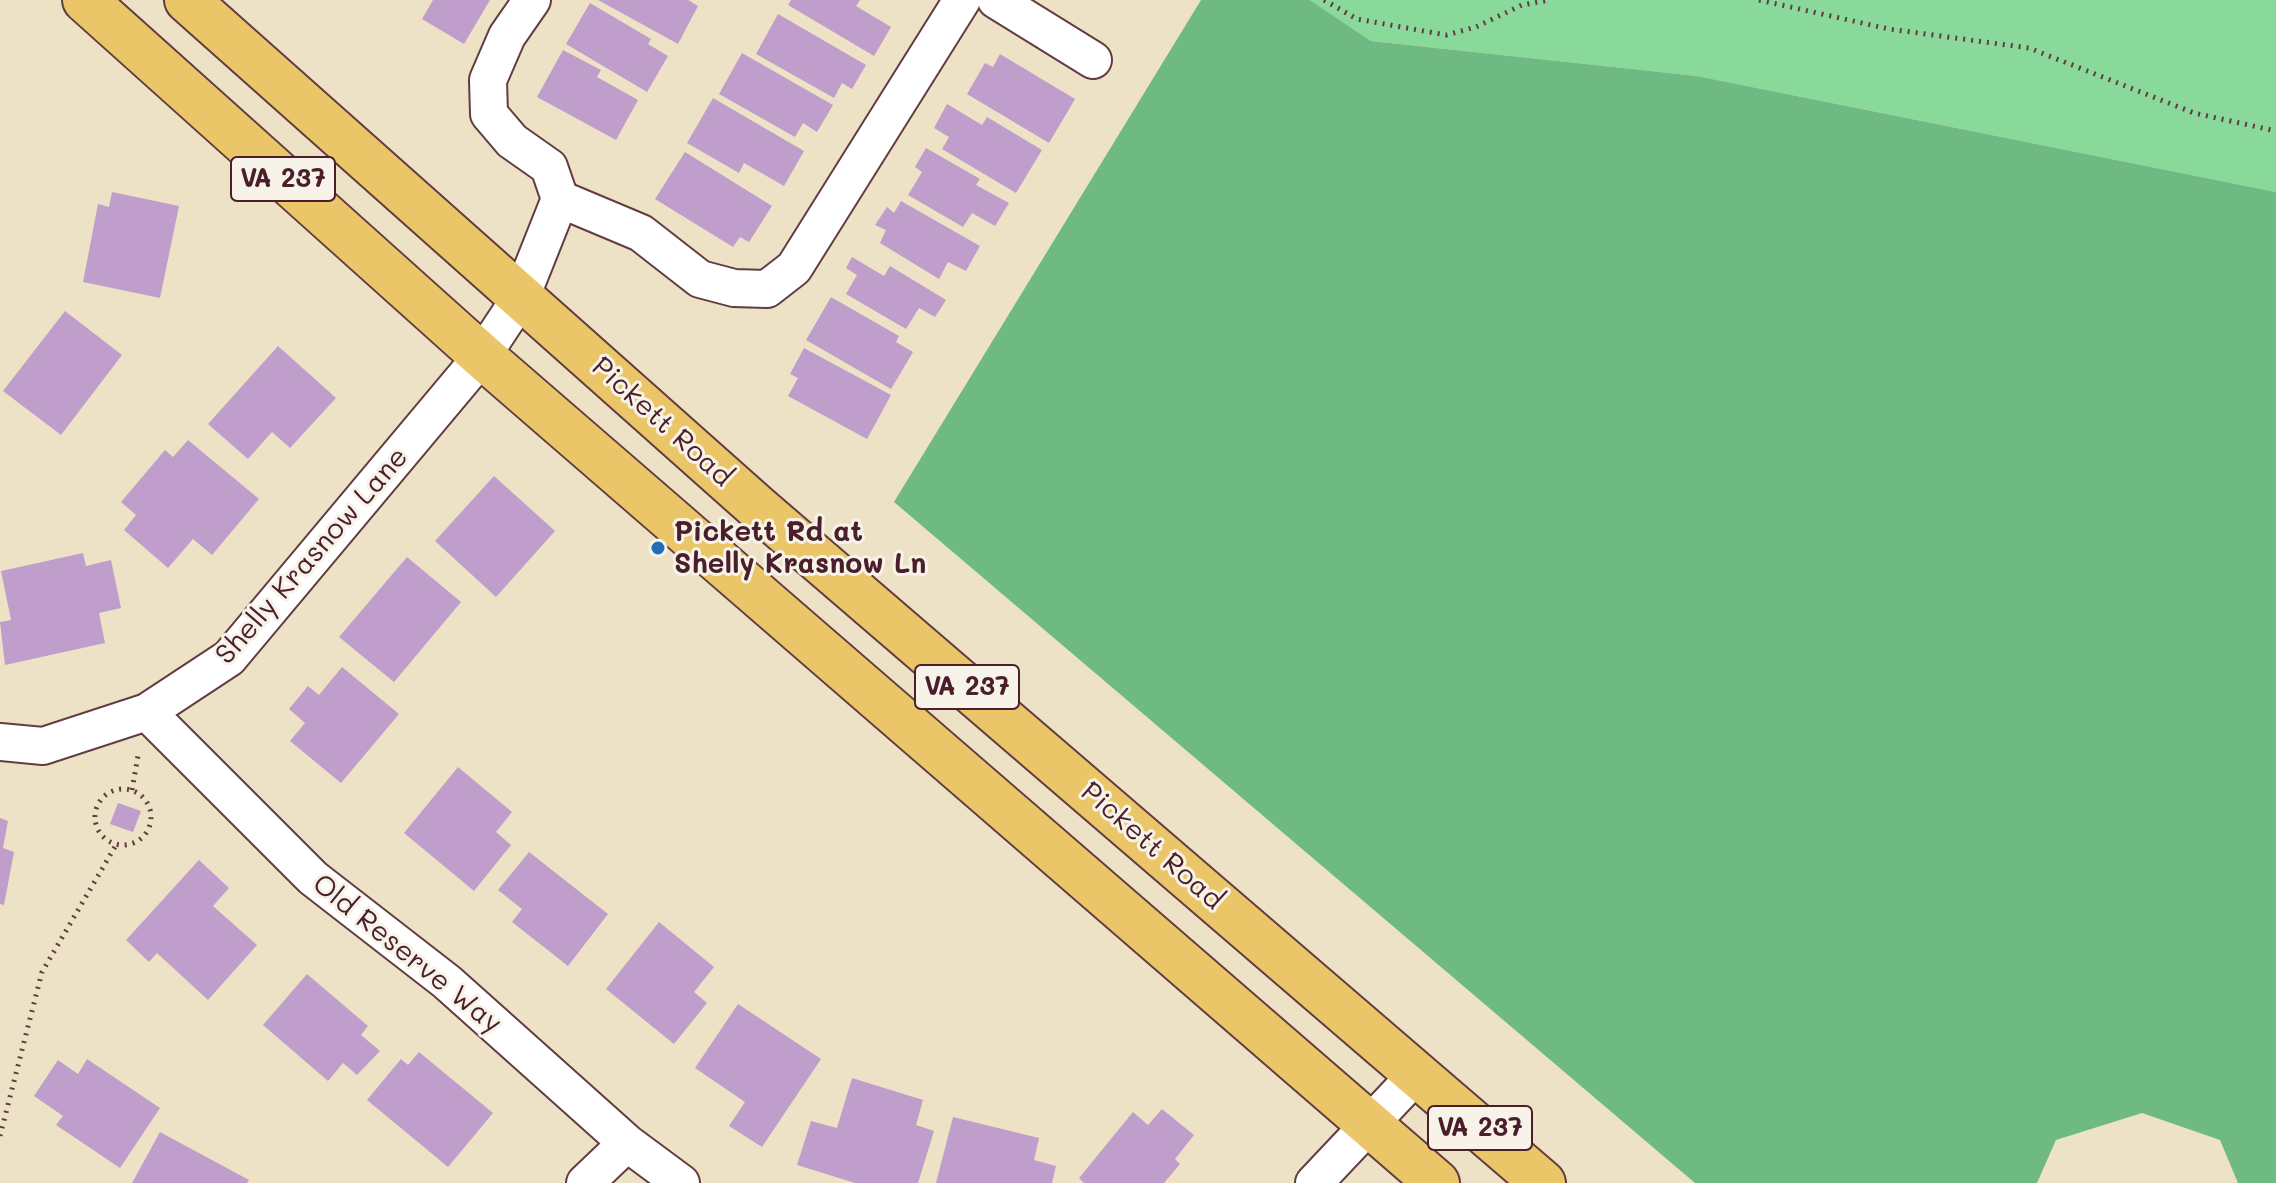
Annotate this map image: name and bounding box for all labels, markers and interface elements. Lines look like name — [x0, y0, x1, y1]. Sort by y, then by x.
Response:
road number: VA 237 — [231, 157, 335, 201]
street label: Pickett Road — [585, 350, 739, 494]
street label: Shelly Krasnow Lane — [209, 441, 415, 671]
place label: Pickett Rd at Shelly Krasnow Ln — [674, 515, 926, 581]
marker: Pickett Rd at Shelly Krasnow Ln — [649, 539, 667, 557]
road number: VA 237 — [915, 665, 1019, 709]
street label: Pickett Road — [1074, 775, 1230, 917]
street label: Old Reserve Way — [306, 867, 508, 1041]
road number: VA 237 — [1428, 1106, 1532, 1150]

